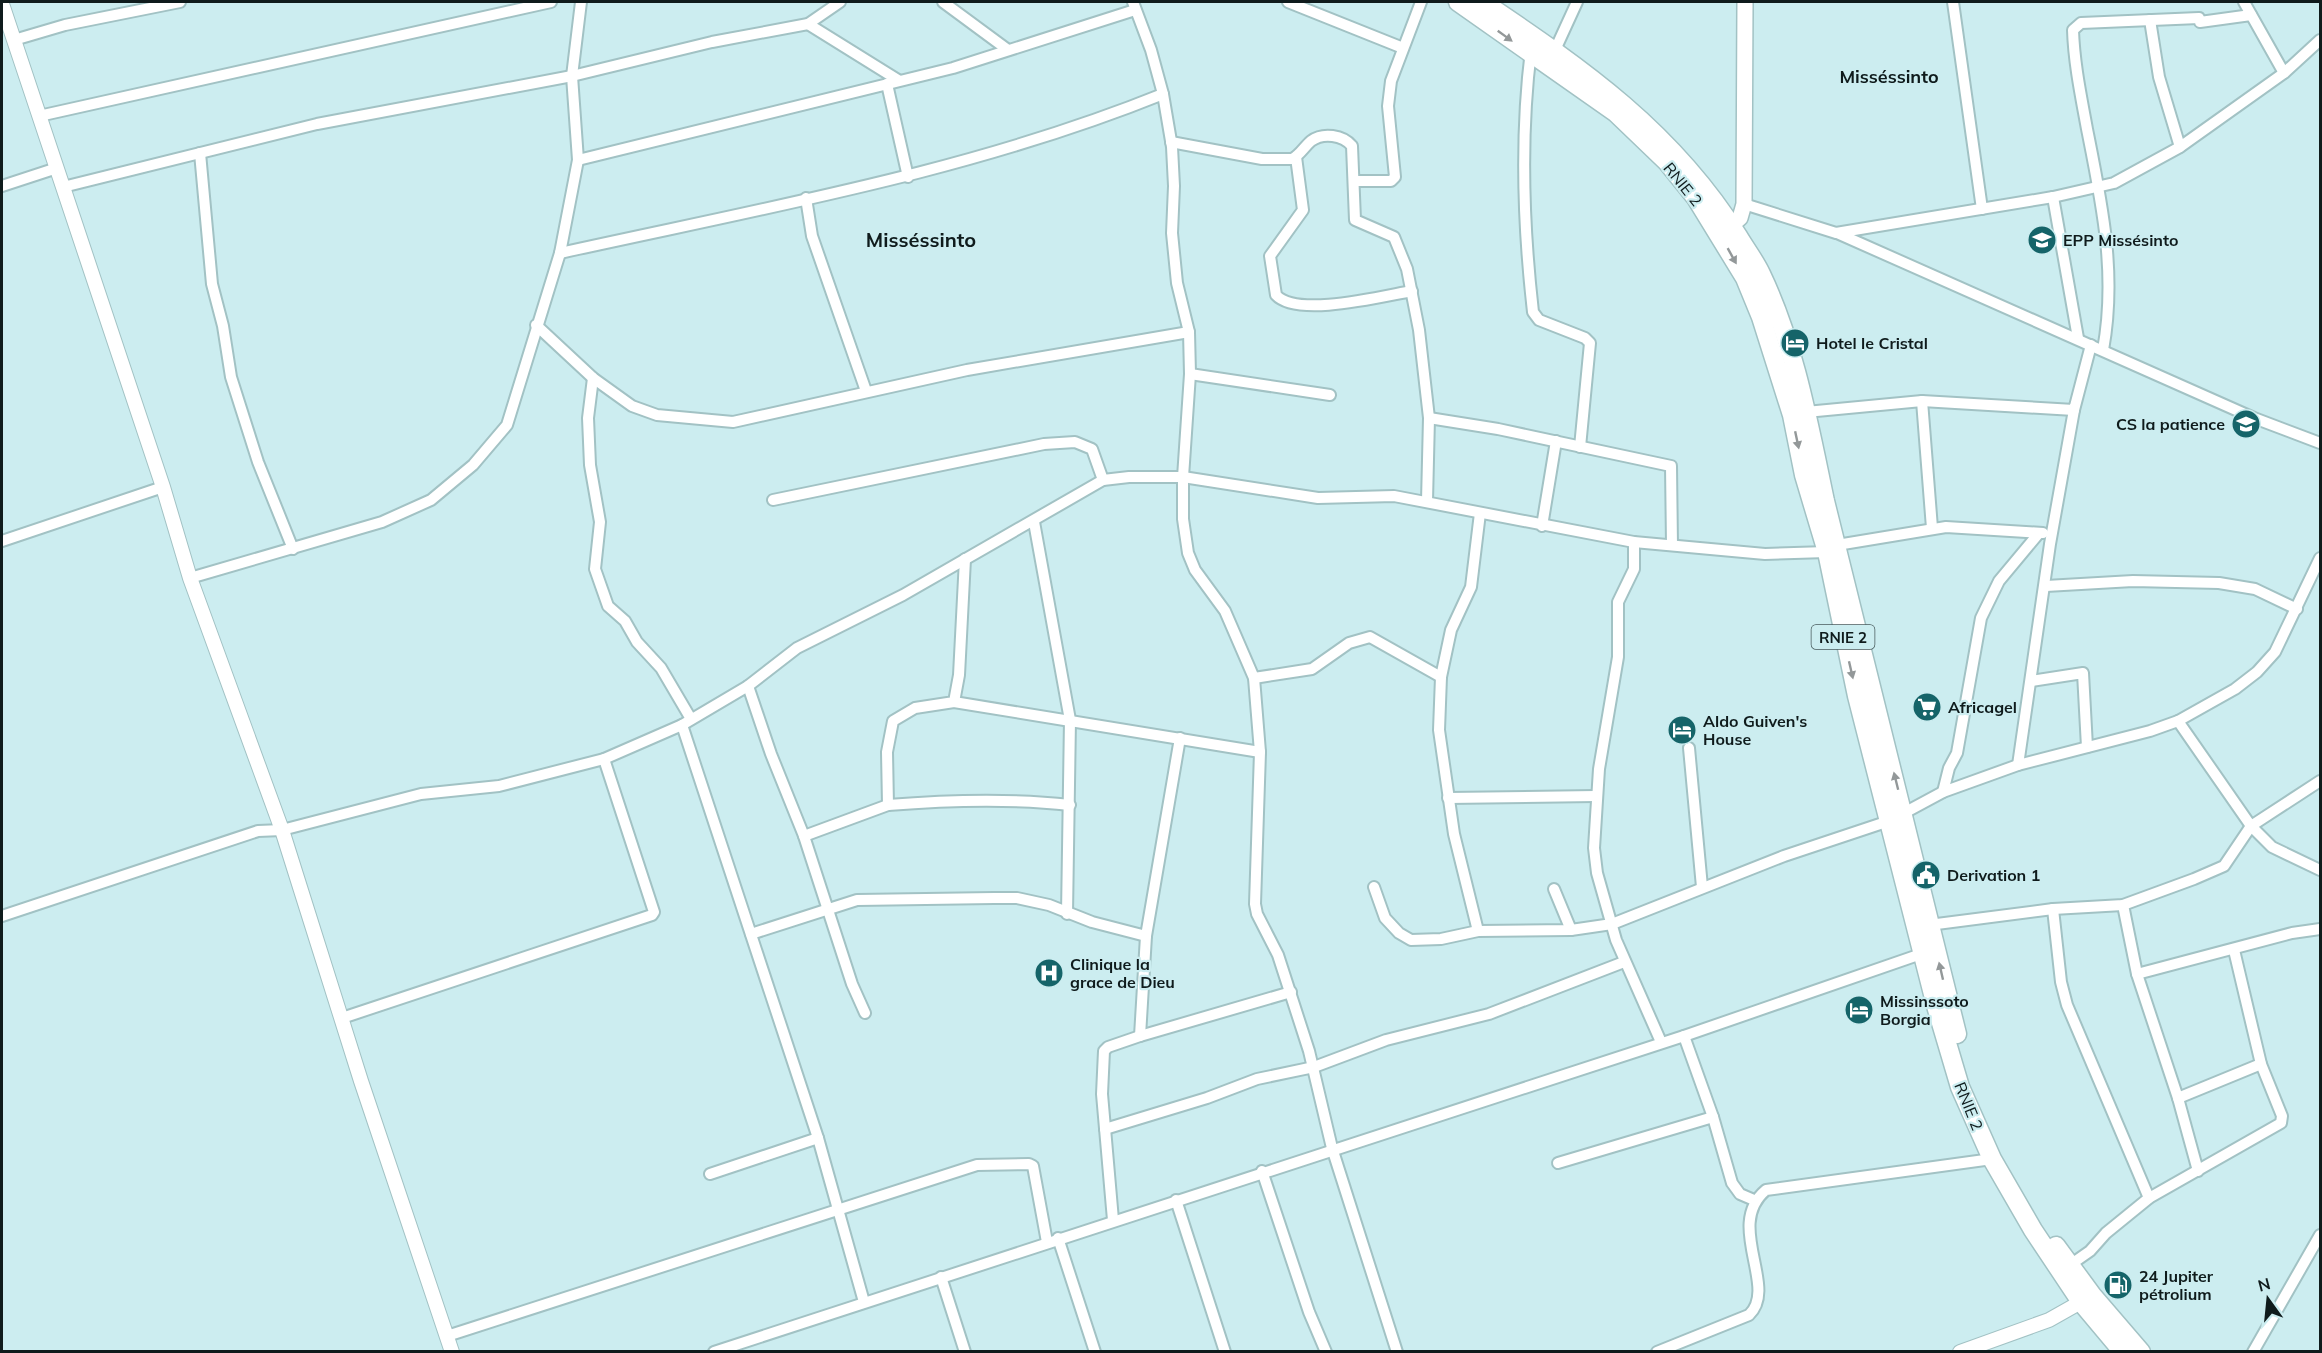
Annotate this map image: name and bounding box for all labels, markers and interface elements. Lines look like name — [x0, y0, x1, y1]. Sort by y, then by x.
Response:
one-way arrow — [1497, 30, 1513, 42]
district label: Misséssinto — [1839, 65, 1939, 88]
street label: RNIE 2 — [1659, 158, 1707, 210]
school or university icon: EPP Missésinto — [2026, 224, 2058, 256]
district label: Misséssinto — [866, 227, 976, 252]
place label: EPP Missésinto — [2063, 230, 2178, 250]
one-way arrow — [1727, 248, 1737, 265]
hotel icon: Hotel le Cristal — [1779, 327, 1811, 359]
place label: Hotel le Cristal — [1816, 333, 1928, 353]
school or university icon: CS la patience — [2230, 408, 2262, 440]
place label: CS la patience — [2116, 414, 2225, 434]
one-way arrow — [1793, 430, 1802, 449]
road number: RNIE 2 — [1812, 625, 1874, 649]
one-way arrow — [1847, 661, 1856, 680]
supermarket icon: Africagel — [1911, 691, 1943, 723]
place label: Africagel — [1948, 697, 2017, 717]
place label: Aldo Guiven's House — [1703, 711, 1807, 749]
hotel icon: Aldo Guiven's House — [1666, 714, 1698, 746]
one-way arrow — [1890, 772, 1900, 790]
public building icon: Derivation 1 — [1910, 859, 1942, 891]
place label: Derivation 1 — [1947, 865, 2040, 885]
place label: Clinique la grace de Dieu — [1070, 954, 1175, 992]
hospital icon: Clinique la grace de Dieu — [1033, 957, 1065, 989]
one-way arrow — [1936, 961, 1946, 980]
place label: Missinssoto Borgia — [1880, 991, 1969, 1029]
hotel icon: Missinssoto Borgia — [1843, 994, 1875, 1026]
street label: RNIE 2 — [1950, 1079, 1988, 1133]
place label: 24 Jupiter pétrolium — [2139, 1266, 2214, 1304]
fuel station icon: 24 Jupiter pétrolium — [2102, 1269, 2134, 1301]
north arrow — [2238, 1269, 2298, 1329]
text: N — [2256, 1273, 2273, 1296]

